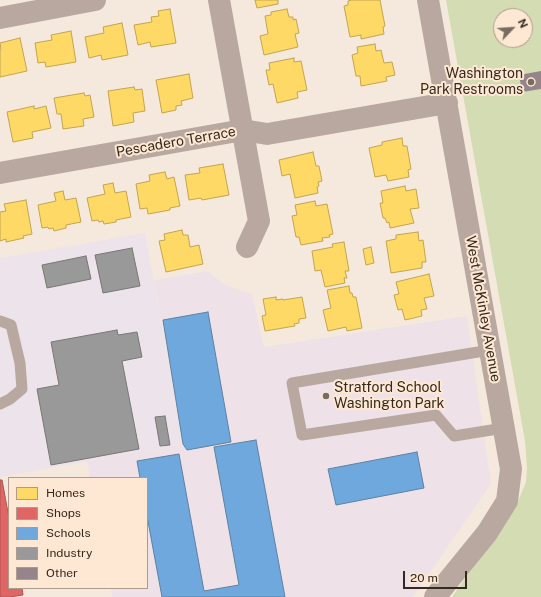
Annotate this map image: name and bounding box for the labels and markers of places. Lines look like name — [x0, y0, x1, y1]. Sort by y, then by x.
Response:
place label: Washington Park Restrooms — [420, 66, 523, 98]
marker: Washington Park Restrooms — [526, 77, 536, 87]
place label: Stratford School Washington Park — [334, 380, 444, 412]
marker: Stratford School Washington Park — [321, 391, 331, 401]

